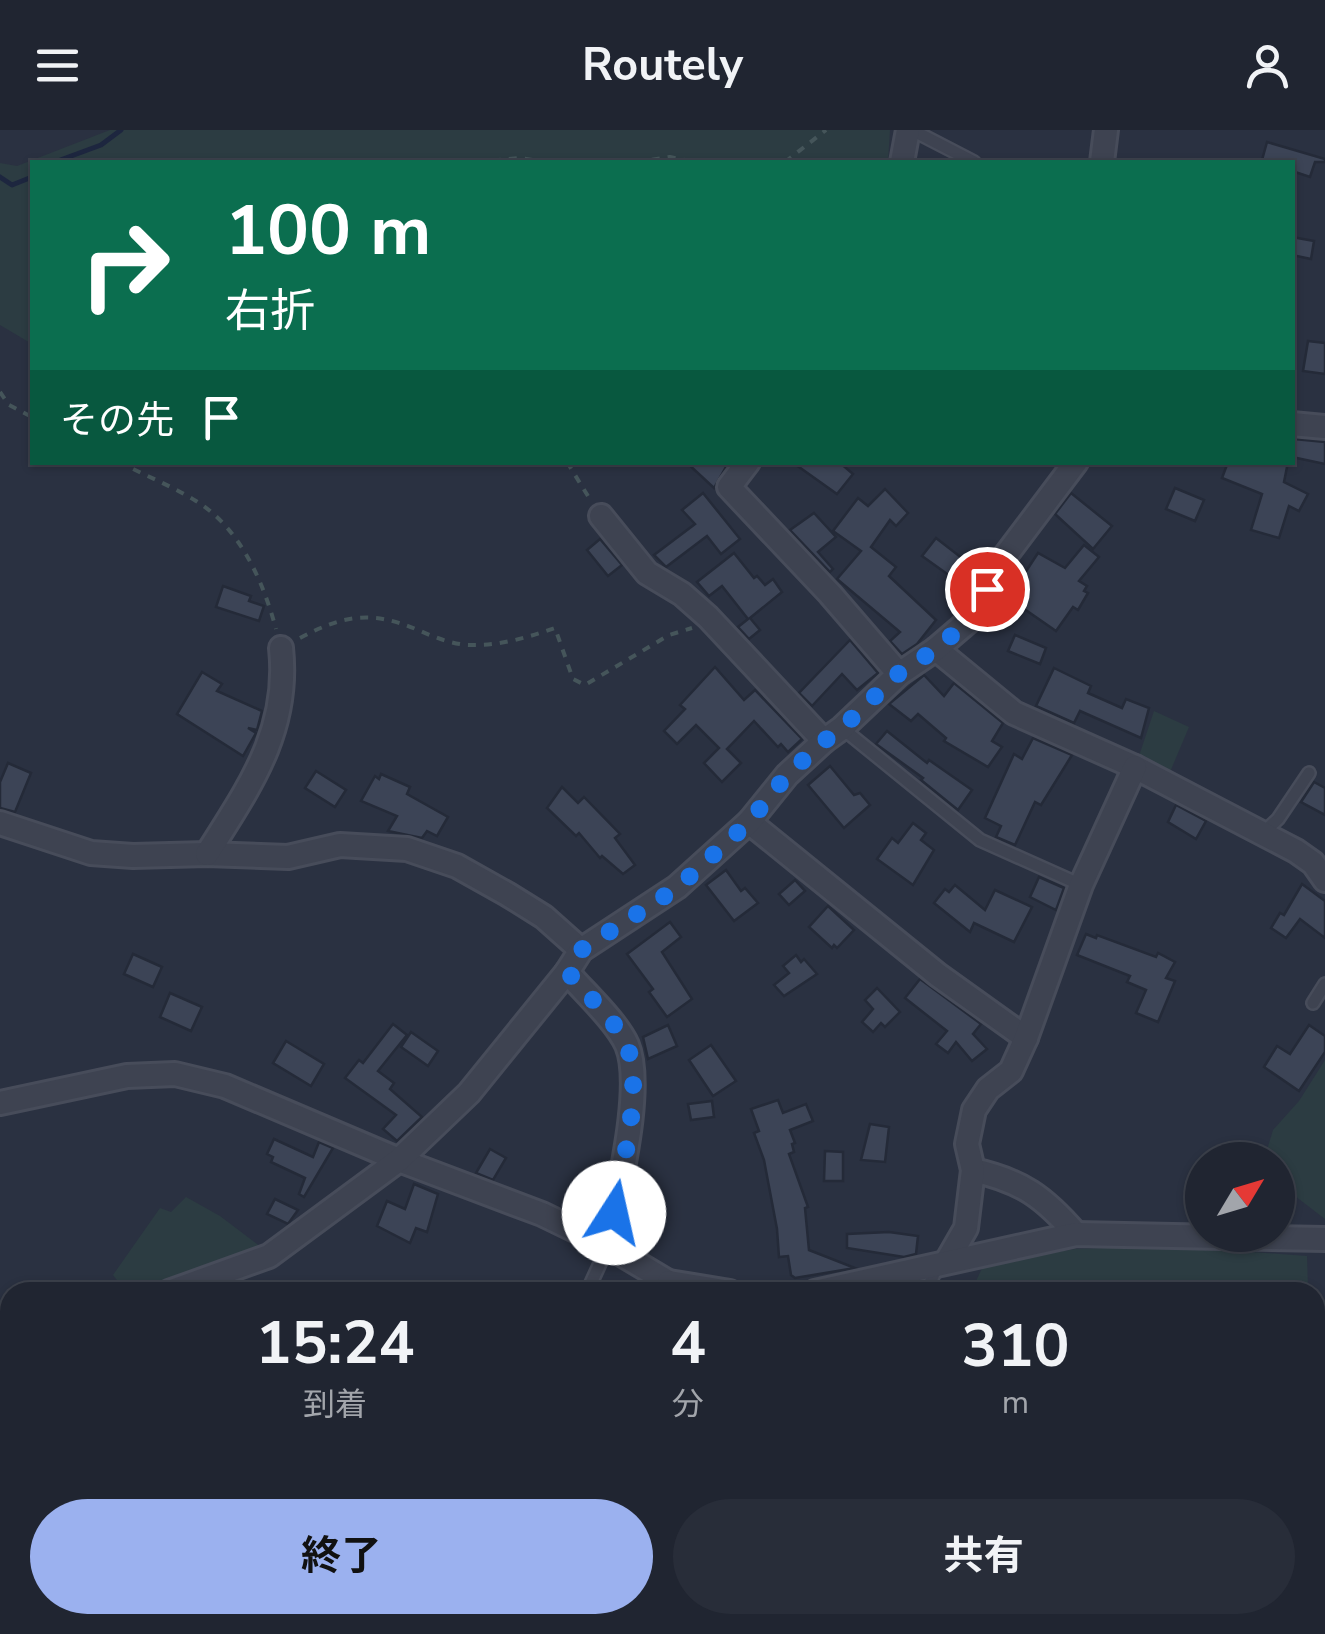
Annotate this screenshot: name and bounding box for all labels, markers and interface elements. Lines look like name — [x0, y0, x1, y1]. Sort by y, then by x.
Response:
text: Routely — [582, 35, 743, 96]
icon: menu — [30, 38, 85, 93]
icon: person — [1240, 38, 1295, 93]
text: 100 m — [225, 183, 431, 279]
icon: right — [60, 200, 190, 330]
text: 右折 — [225, 281, 315, 342]
icon: arrive — [194, 390, 249, 445]
text: その先 — [60, 395, 174, 446]
pin — [945, 547, 1030, 632]
icon: arrive — [960, 562, 1015, 617]
north arrow — [1185, 1142, 1295, 1252]
map controls — [1185, 1142, 1295, 1252]
position arrow — [562, 1161, 666, 1265]
text: 15:24 — [256, 1302, 414, 1384]
text: 4 — [670, 1302, 706, 1384]
text: 310 — [961, 1305, 1069, 1387]
text: m — [1002, 1381, 1029, 1424]
text: 到着 — [303, 1383, 367, 1426]
text: 分 — [672, 1383, 704, 1426]
button: 終了 — [30, 1499, 653, 1614]
button: 共有 — [673, 1499, 1295, 1614]

